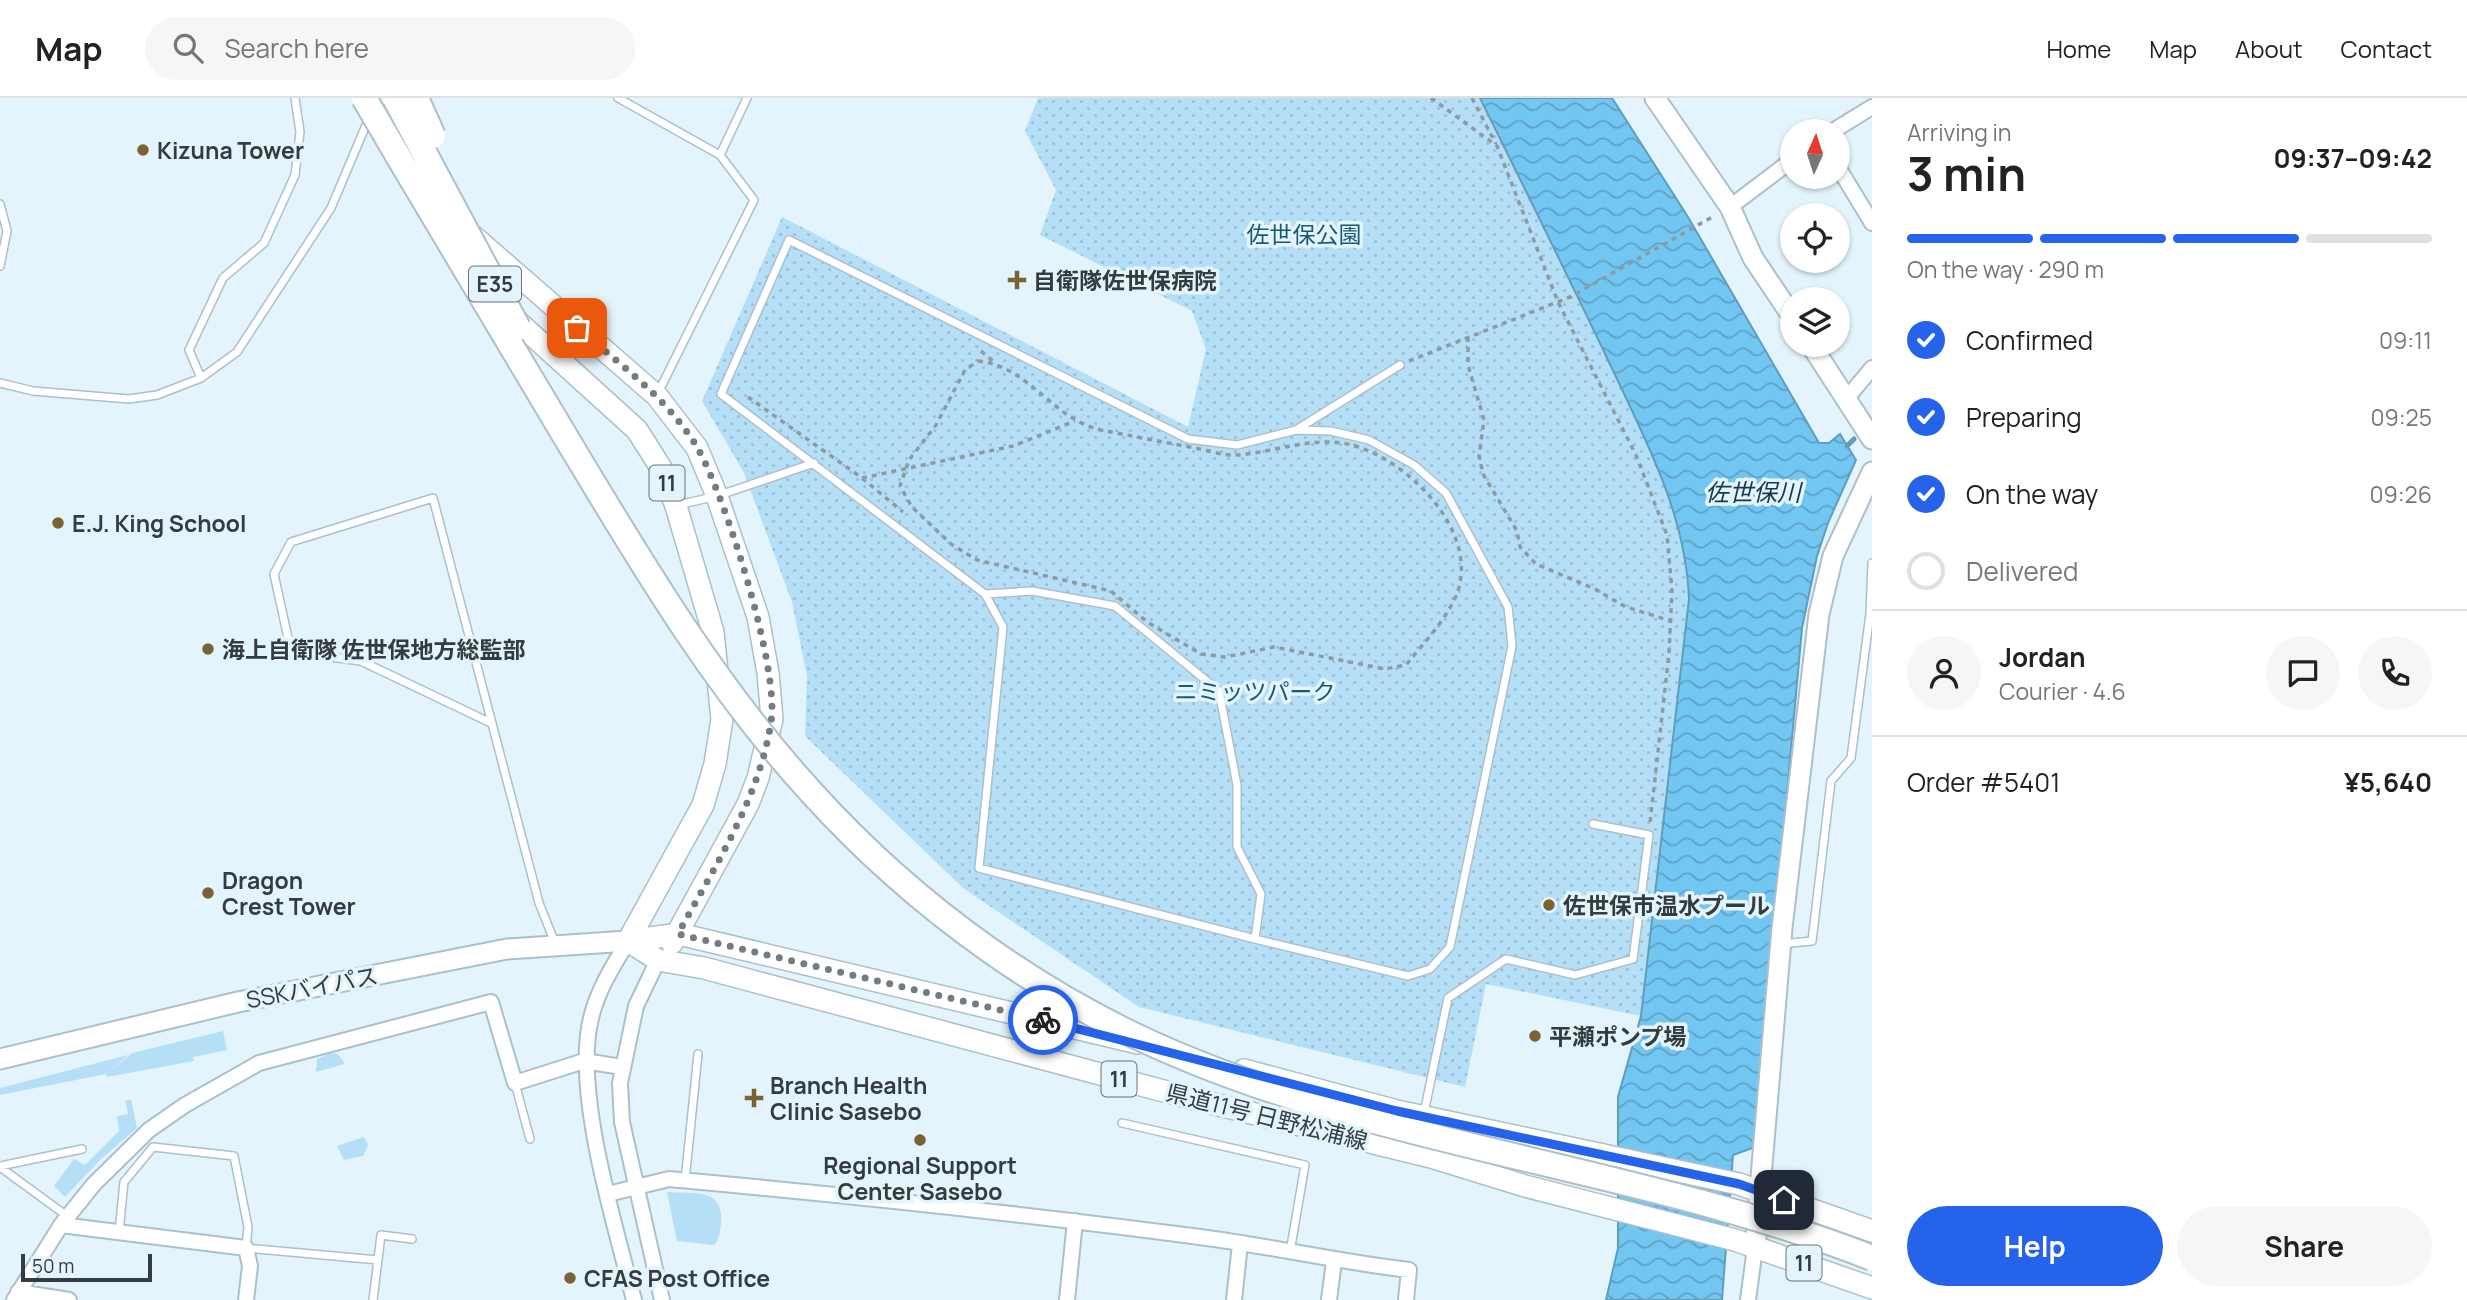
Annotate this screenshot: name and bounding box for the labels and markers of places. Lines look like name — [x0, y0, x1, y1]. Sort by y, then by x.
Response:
place label: Kizuna Tower — [157, 134, 304, 166]
marker: Kizuna Tower — [135, 142, 151, 158]
place label: 自衛隊佐世保病院 — [1033, 264, 1217, 296]
marker: 自衛隊佐世保病院 — [1007, 270, 1027, 290]
pin — [547, 298, 607, 358]
place label: E.J. King School — [72, 507, 247, 539]
marker: E.J. King School — [50, 515, 66, 531]
place label: 海上自衛隊 佐世保地方総監部 — [222, 633, 526, 665]
marker: 海上自衛隊 佐世保地方総監部 — [200, 641, 216, 657]
place label: Dragon Crest Tower — [222, 864, 356, 922]
marker: Dragon Crest Tower — [200, 885, 216, 901]
place label: 佐世保市温水プール — [1563, 889, 1770, 921]
marker: 佐世保市温水プール — [1541, 897, 1557, 913]
place label: 平瀬ポンプ場 — [1549, 1020, 1686, 1052]
marker: 平瀬ポンプ場 — [1527, 1028, 1543, 1044]
place label: Branch Health Clinic Sasebo — [770, 1069, 927, 1127]
marker: Branch Health Clinic Sasebo — [744, 1088, 764, 1108]
marker: Regional Support Center Sasebo — [912, 1132, 928, 1148]
place label: Regional Support Center Sasebo — [823, 1149, 1017, 1207]
pin — [1754, 1170, 1814, 1230]
place label: CFAS Post Office — [584, 1262, 770, 1294]
marker: CFAS Post Office — [562, 1270, 578, 1286]

